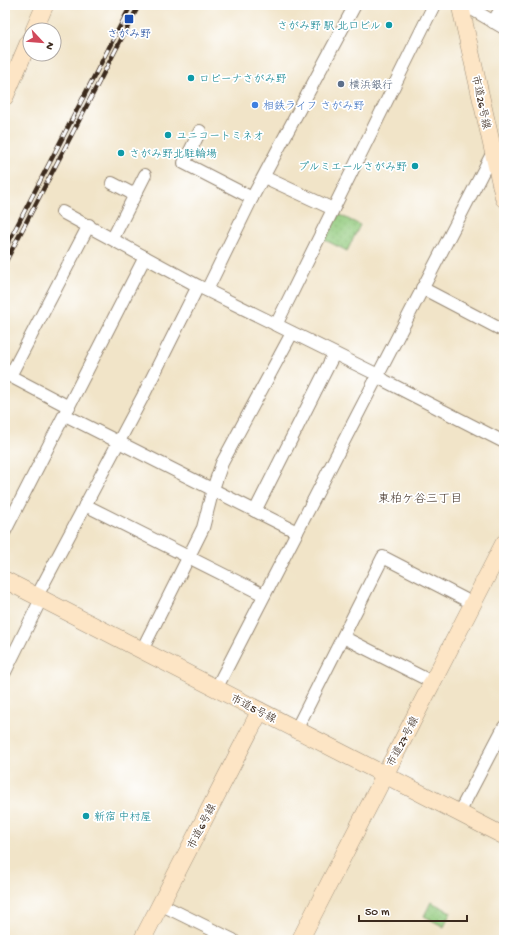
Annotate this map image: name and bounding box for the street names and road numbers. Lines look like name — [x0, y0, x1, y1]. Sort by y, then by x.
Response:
street label: 市道26号線 — [468, 74, 493, 131]
street label: 市道5号線 — [228, 692, 278, 726]
street label: 市道27号線 — [385, 714, 422, 769]
street label: 市道6号線 — [185, 802, 219, 852]

